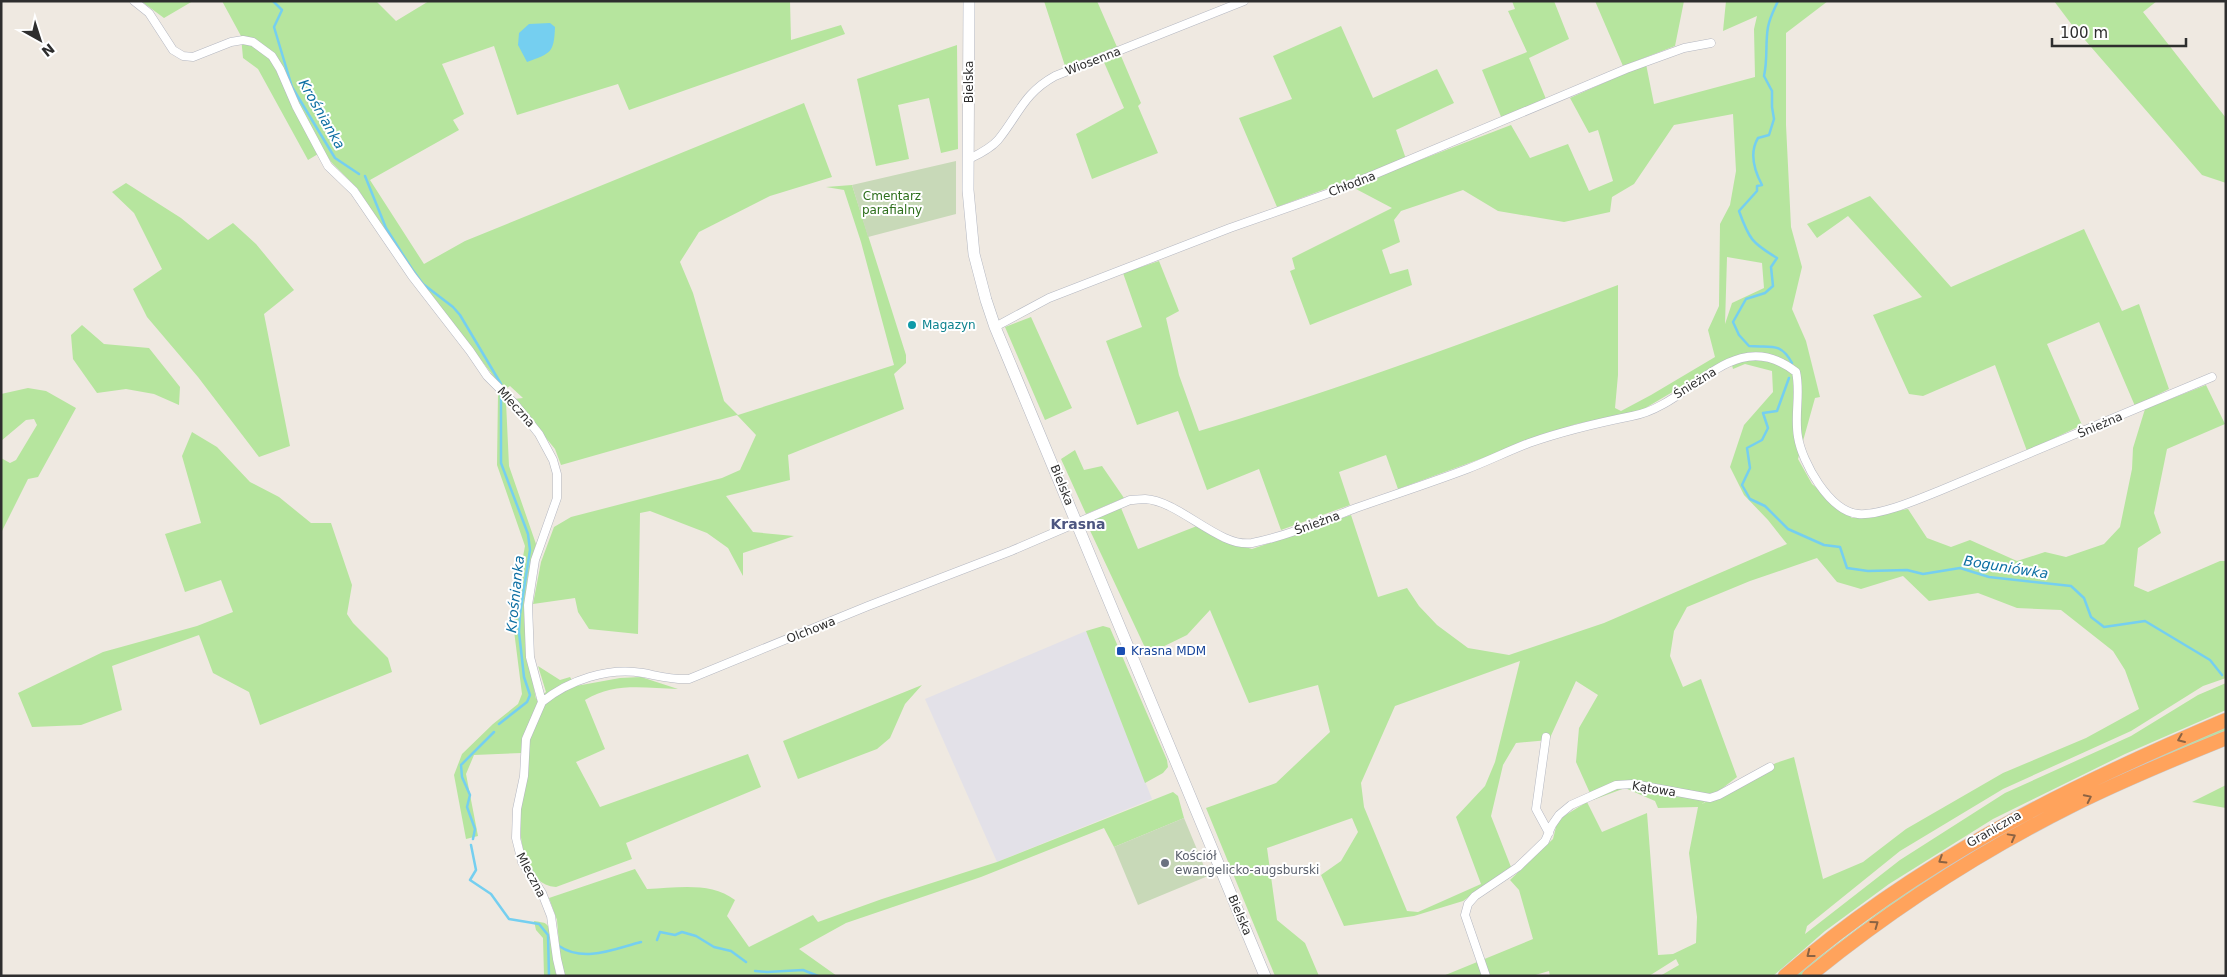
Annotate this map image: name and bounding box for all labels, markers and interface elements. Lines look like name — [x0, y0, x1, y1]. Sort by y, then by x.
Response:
north arrow — [15, 15, 65, 65]
scale bar — [2052, 15, 2186, 47]
text: 100 m — [2060, 24, 2108, 42]
text: N — [39, 40, 58, 60]
street label: Wiosenna — [1063, 44, 1123, 78]
street label: Bielska — [962, 61, 976, 103]
water label: Krośnianka — [296, 76, 348, 152]
street label: Chłodna — [1326, 169, 1378, 199]
park label: Cmentarz parafialny — [862, 189, 922, 217]
place label: Magazyn — [922, 318, 976, 332]
marker: Magazyn — [906, 319, 918, 331]
street label: Śnieżna — [1671, 364, 1719, 401]
street label: Mleczna — [494, 384, 538, 430]
street label: Śnieżna — [2075, 408, 2124, 441]
street label: Bielska — [1048, 463, 1076, 507]
street label: Śnieżna — [1292, 507, 1342, 538]
district label: Krasna — [1051, 516, 1105, 532]
water label: Boguniówka — [1963, 552, 2049, 582]
water label: Krośnianka — [503, 555, 527, 633]
street label: Olchowa — [785, 614, 837, 646]
place label: Krasna MDM — [1131, 644, 1206, 658]
marker: Krasna MDM — [1115, 645, 1127, 657]
one-way arrow — [2177, 733, 2186, 744]
street label: Kątowa — [1631, 779, 1677, 799]
one-way arrow — [2083, 794, 2092, 804]
street label: Graniczna — [1964, 808, 2024, 850]
one-way arrow — [2007, 833, 2016, 843]
place label: Kościół ewangelicko-augsburski — [1175, 849, 1319, 877]
street label: Mleczna — [513, 850, 549, 900]
one-way arrow — [1939, 854, 1948, 863]
marker: Kościół ewangelicko-augsburski — [1159, 857, 1171, 869]
street label: Bielska — [1225, 893, 1255, 937]
one-way arrow — [1869, 921, 1879, 930]
one-way arrow — [1807, 949, 1816, 957]

